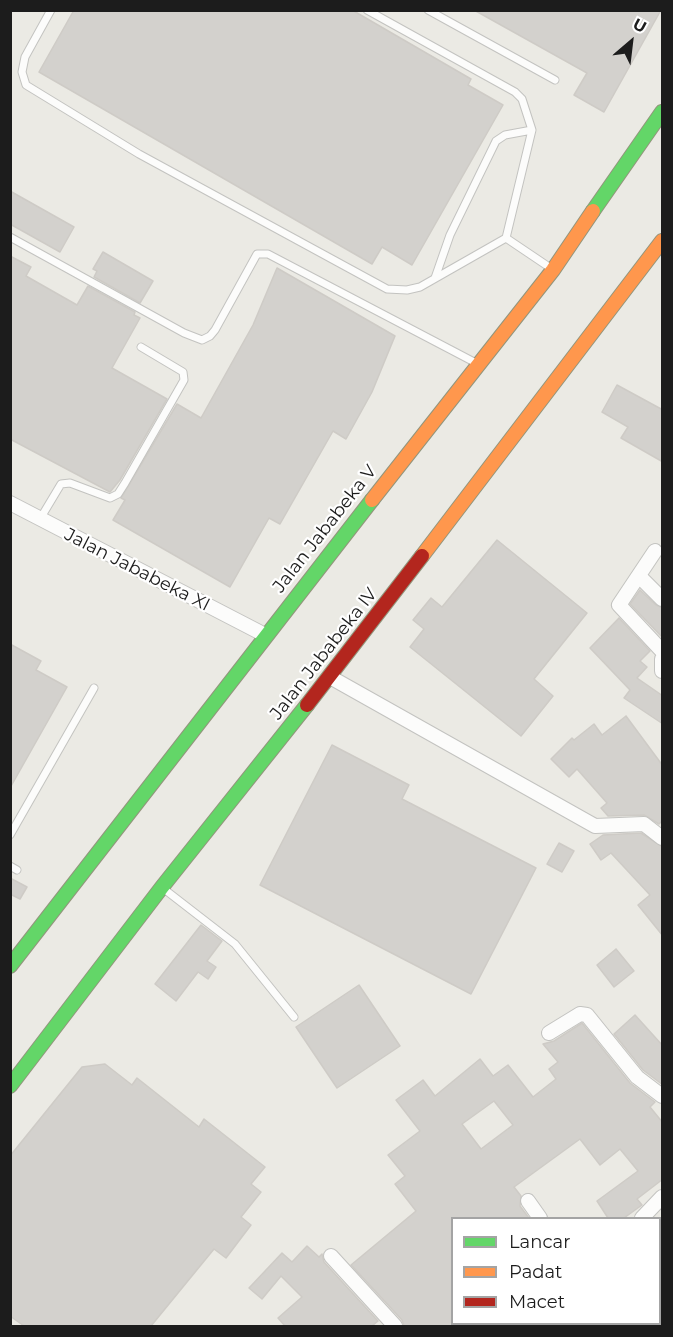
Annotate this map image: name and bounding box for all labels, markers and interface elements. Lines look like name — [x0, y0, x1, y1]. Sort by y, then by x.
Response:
north arrow — [601, 12, 661, 72]
text: U — [630, 14, 650, 37]
street label: Jalan Jababeka V — [268, 461, 382, 597]
street label: Jalan Jababeka XI — [61, 524, 213, 616]
street label: Jalan Jababeka IV — [266, 584, 382, 724]
legend — [451, 1217, 661, 1325]
text: Lancar — [509, 1231, 570, 1253]
text: Padat — [509, 1261, 562, 1283]
text: Macet — [509, 1291, 565, 1313]

